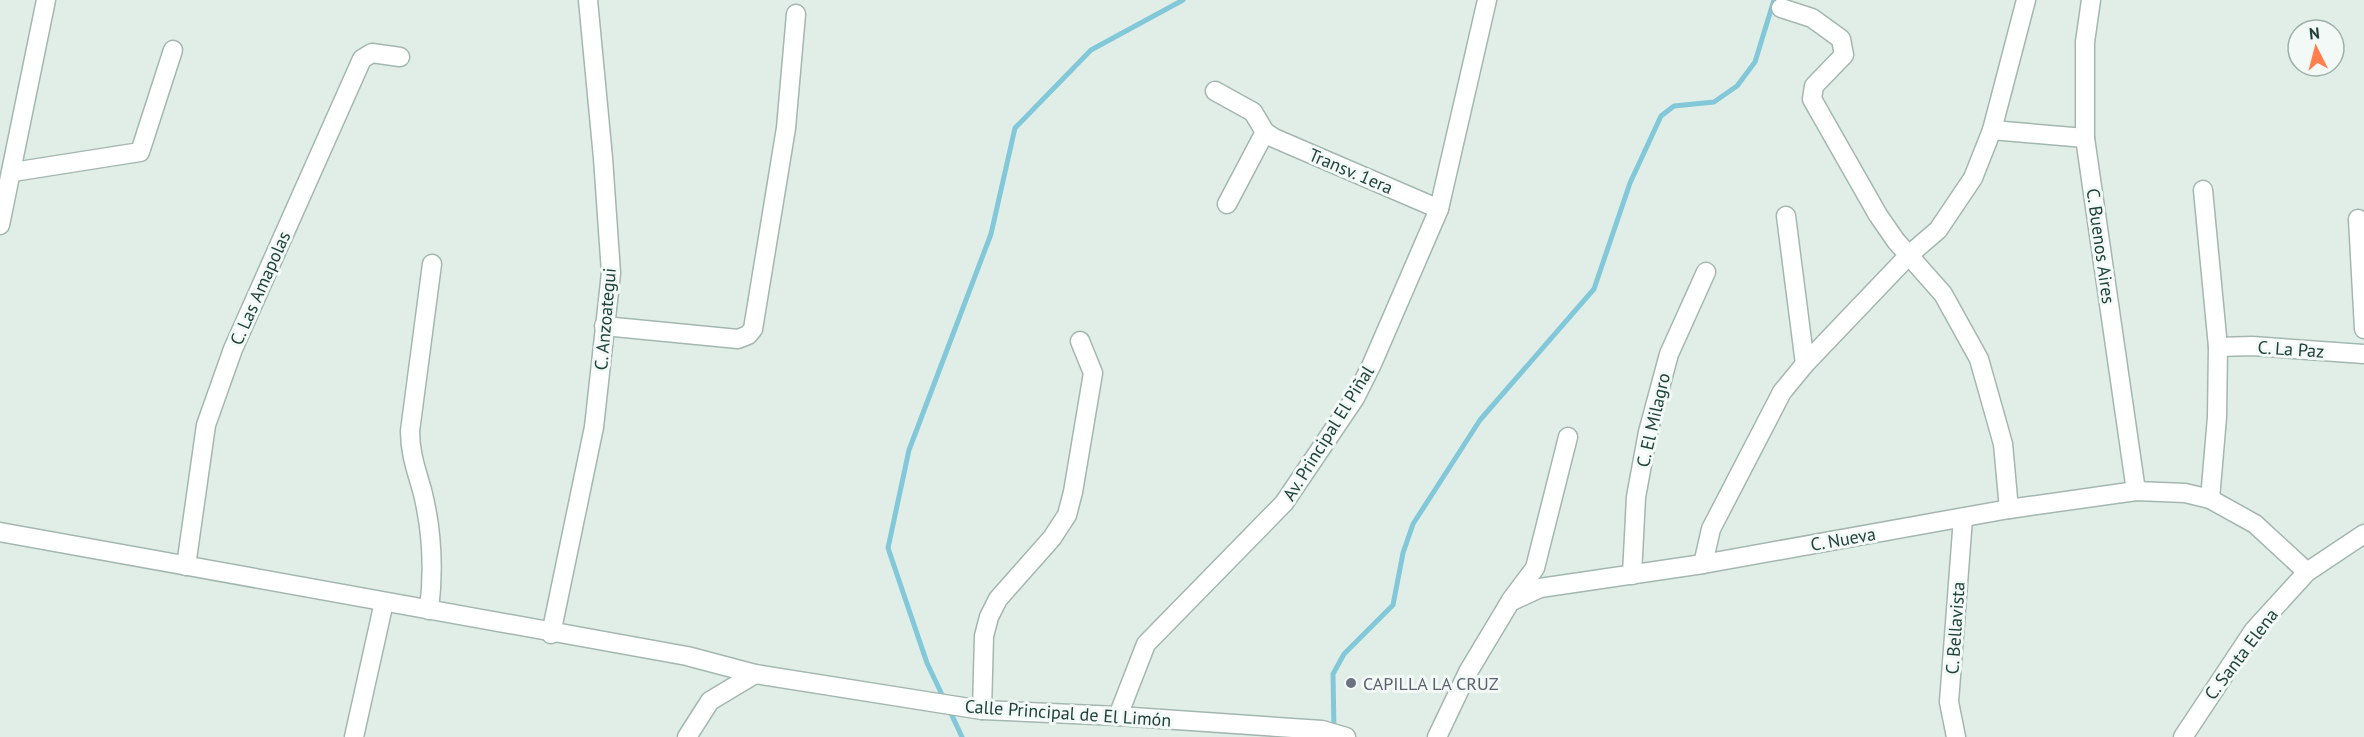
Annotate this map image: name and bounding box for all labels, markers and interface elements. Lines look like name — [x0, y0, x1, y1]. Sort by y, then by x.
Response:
north arrow — [2286, 18, 2346, 78]
text: N — [2308, 23, 2321, 44]
street label: Transv. 1era — [1305, 143, 1397, 199]
street label: C. Buenos Aires — [2082, 187, 2120, 305]
street label: C. Las Amapolas — [225, 227, 295, 349]
street label: C. Anzoategui — [589, 267, 621, 371]
street label: C. La Paz — [2257, 335, 2325, 363]
street label: Av. Principal El Piñal — [1277, 361, 1379, 505]
street label: C. El Milagro — [1631, 371, 1675, 469]
street label: C. Nueva — [1809, 522, 1877, 556]
street label: C. Bellavista — [1940, 581, 1970, 675]
street label: C. Santa Elena — [2199, 604, 2283, 704]
place label: CAPILLA LA CRUZ — [1363, 672, 1499, 695]
marker: CAPILLA LA CRUZ — [1344, 676, 1358, 690]
street label: Calle Principal de El Limón — [964, 694, 1172, 732]

